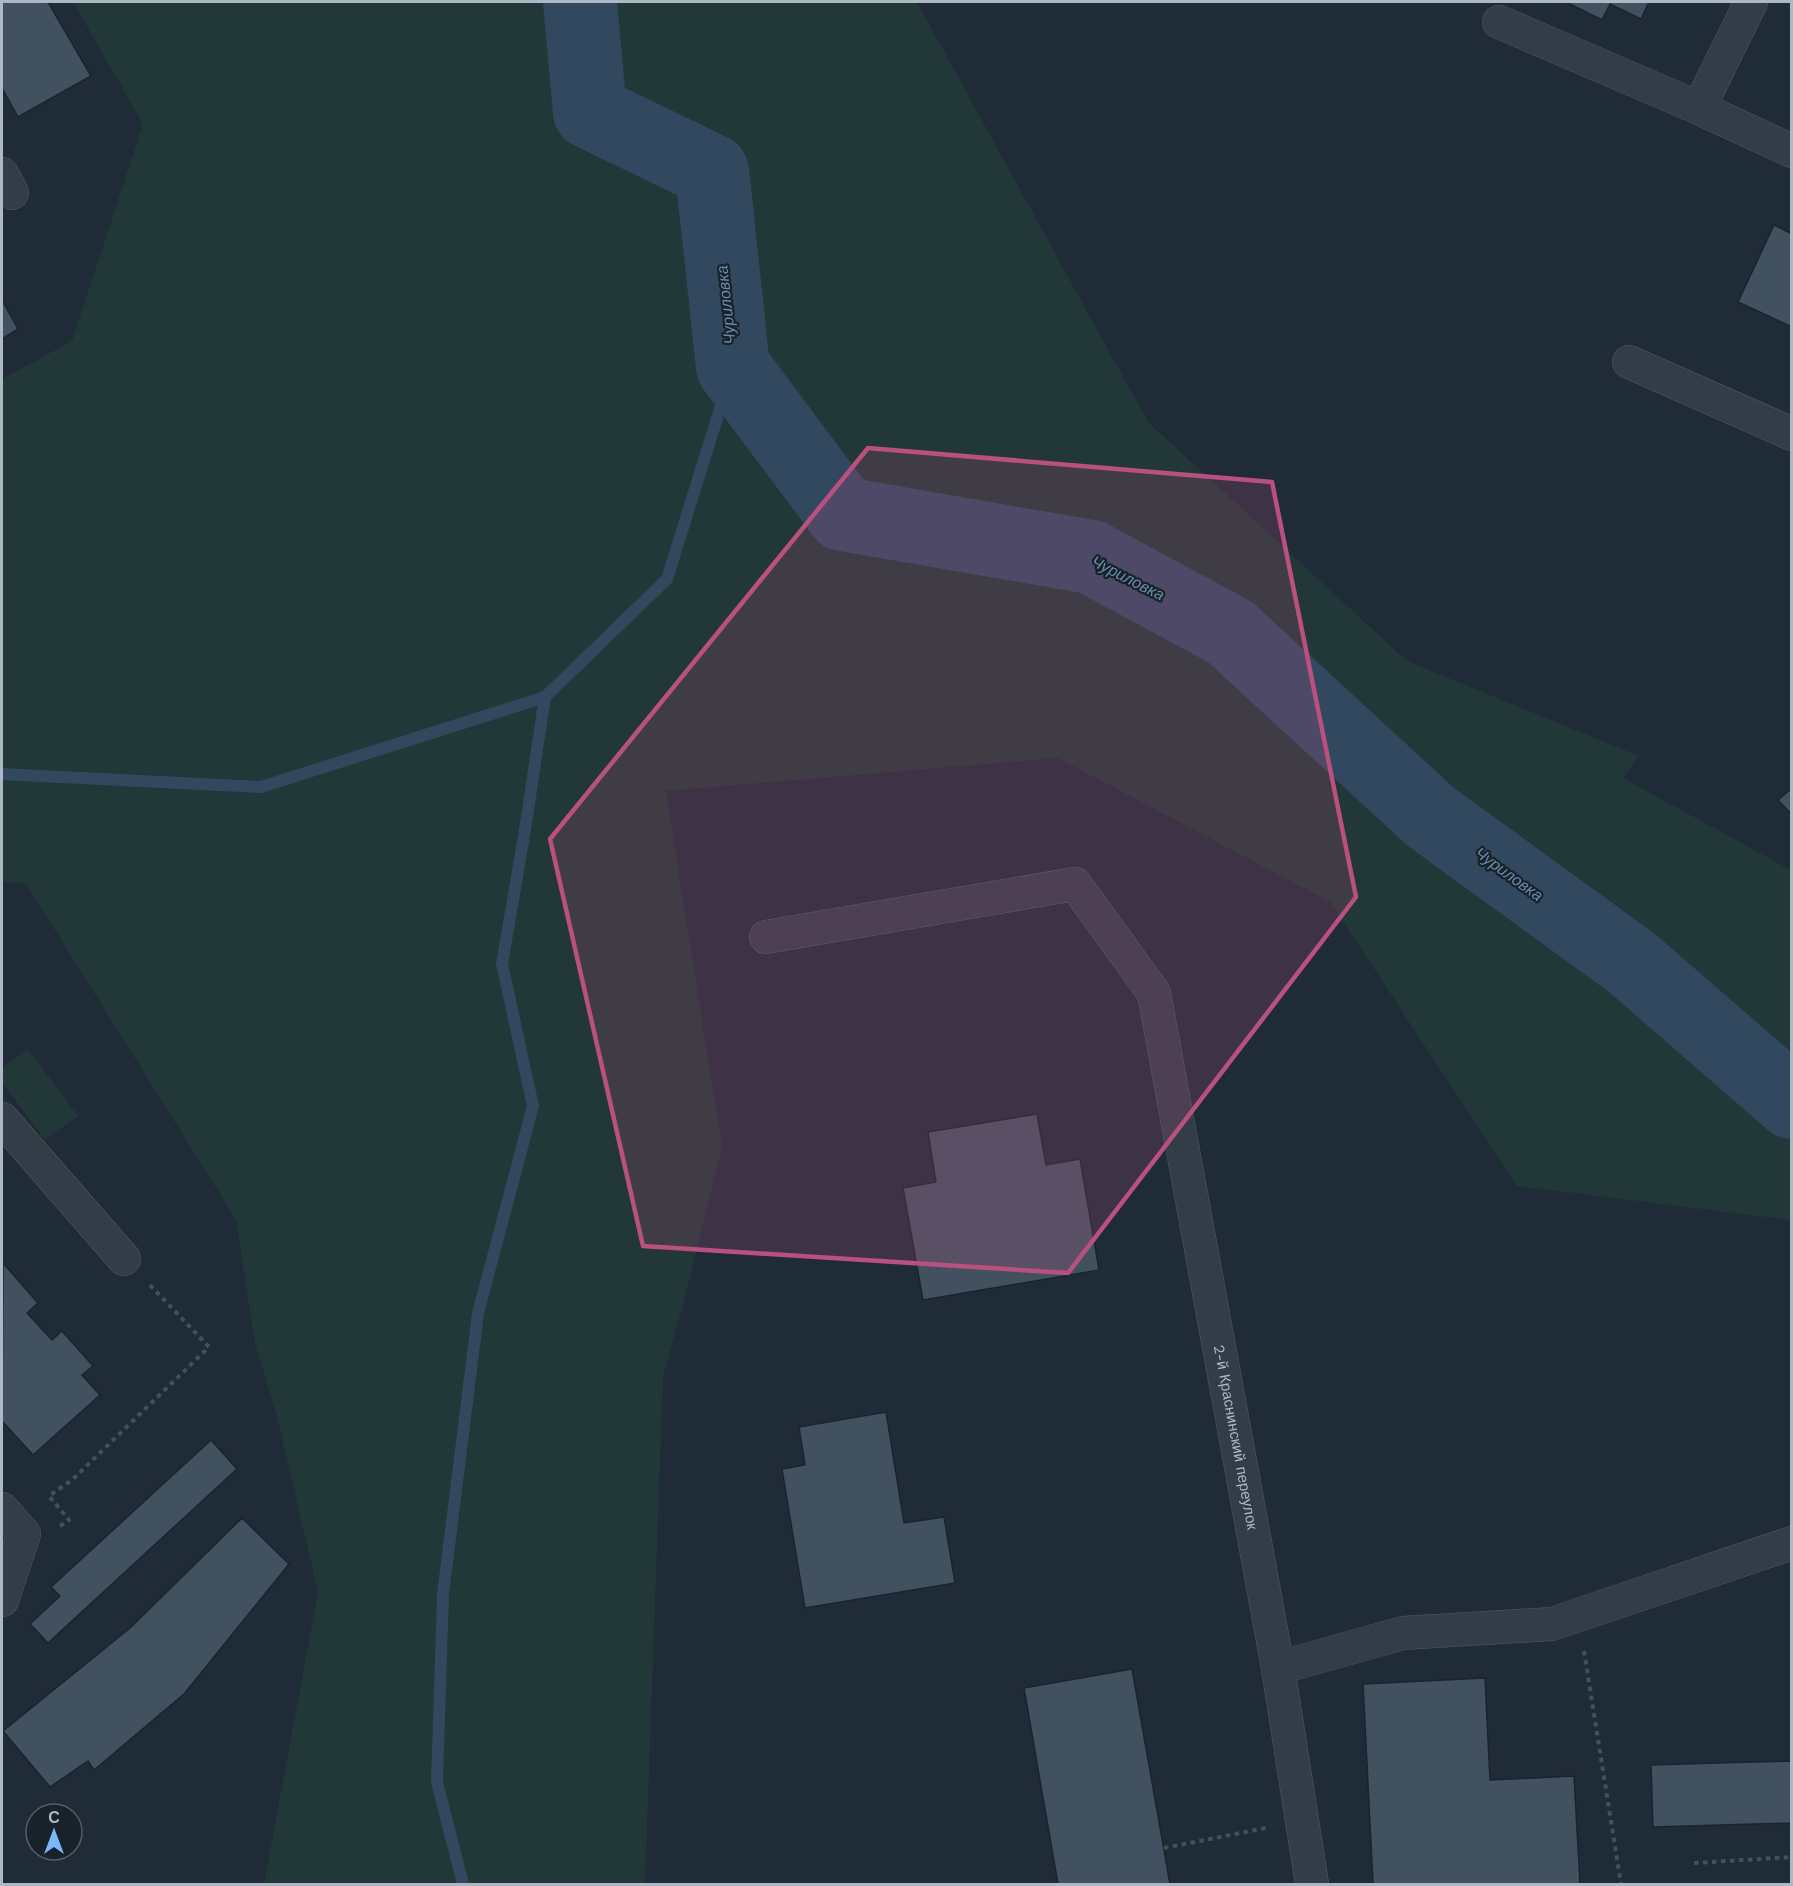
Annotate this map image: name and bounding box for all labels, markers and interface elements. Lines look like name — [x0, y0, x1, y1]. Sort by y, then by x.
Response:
water label: Чуриловка — [712, 264, 740, 345]
water label: Чуриловка — [1088, 552, 1168, 605]
water label: Чуриловка — [1471, 843, 1547, 905]
street label: 2-й Краснинский переулок — [1210, 1344, 1262, 1532]
north arrow — [24, 1802, 84, 1862]
text: С — [48, 1808, 60, 1827]

